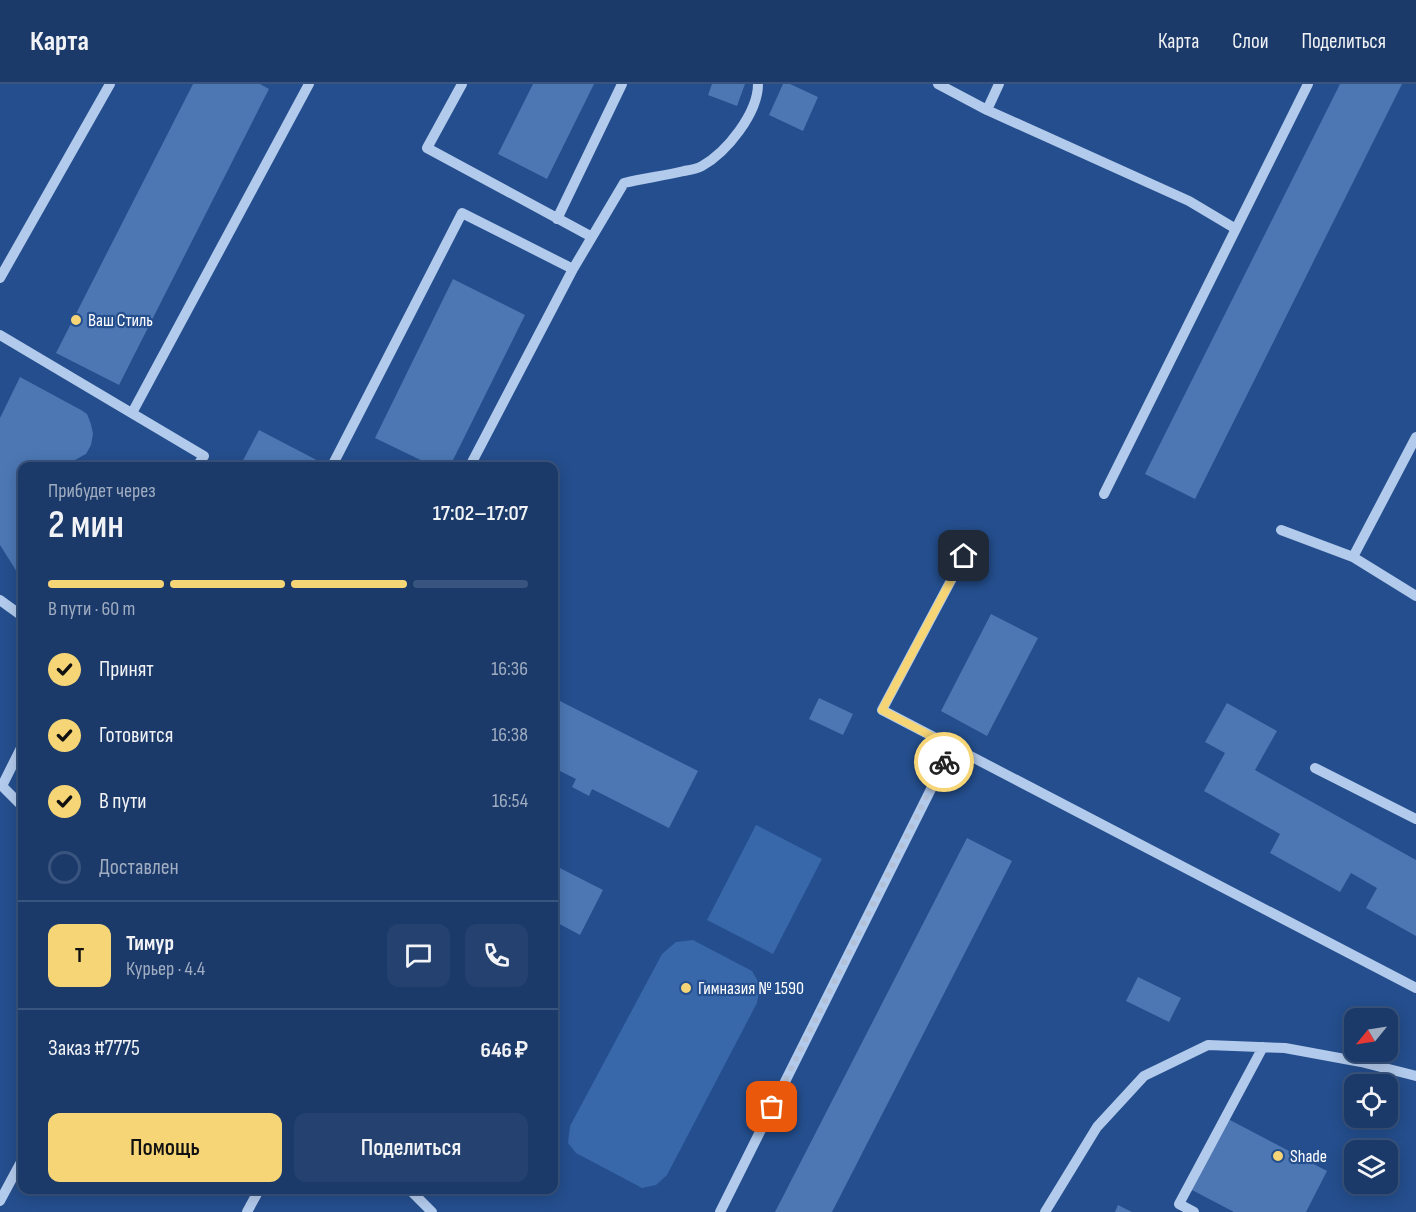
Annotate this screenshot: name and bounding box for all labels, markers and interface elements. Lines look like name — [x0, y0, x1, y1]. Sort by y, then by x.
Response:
text: Карта — [30, 25, 89, 58]
text: Карта — [1158, 29, 1199, 54]
text: Слои — [1232, 29, 1268, 54]
text: Поделиться — [1301, 29, 1386, 54]
place label: Ваш Стиль — [88, 310, 153, 331]
marker: Ваш Стиль — [69, 313, 83, 327]
text: Прибудет через — [48, 479, 156, 503]
text: 17:02–17:07 — [433, 500, 528, 527]
text: 2 мин — [48, 502, 124, 549]
pin — [938, 530, 989, 581]
icon: home — [947, 539, 980, 572]
text: В пути · 60 m — [48, 597, 135, 621]
icon: check — [48, 653, 81, 686]
text: Принят — [99, 656, 154, 683]
text: 16:36 — [491, 657, 528, 681]
icon: check — [48, 719, 81, 752]
text: Готовится — [99, 722, 173, 749]
text: 16:38 — [491, 723, 528, 747]
courier — [914, 732, 974, 792]
icon: bike — [928, 746, 961, 779]
icon: check — [48, 785, 81, 818]
text: В пути — [99, 788, 147, 815]
text: 16:54 — [492, 789, 528, 813]
text: Доставлен — [99, 854, 179, 881]
button: chat — [387, 924, 450, 987]
button: phone — [465, 924, 528, 987]
text: Тимур — [126, 930, 174, 957]
text: Т — [75, 942, 84, 969]
text: Курьер · 4.4 — [126, 957, 205, 981]
place label: Гимназия № 1590 — [698, 978, 804, 999]
marker: Гимназия № 1590 — [679, 981, 693, 995]
north arrow — [1344, 1008, 1398, 1062]
map controls — [1344, 1008, 1398, 1194]
text: Заказ #7775 — [48, 1035, 140, 1062]
text: 646 ₽ — [481, 1037, 528, 1064]
button: locate — [1344, 1074, 1398, 1128]
pin — [746, 1081, 797, 1132]
icon: bag — [755, 1090, 788, 1123]
button: Помощь — [48, 1113, 282, 1182]
button: Поделиться — [294, 1113, 528, 1182]
button: layers — [1344, 1140, 1398, 1194]
place label: Shade — [1290, 1146, 1327, 1167]
marker: Shade — [1271, 1149, 1285, 1163]

